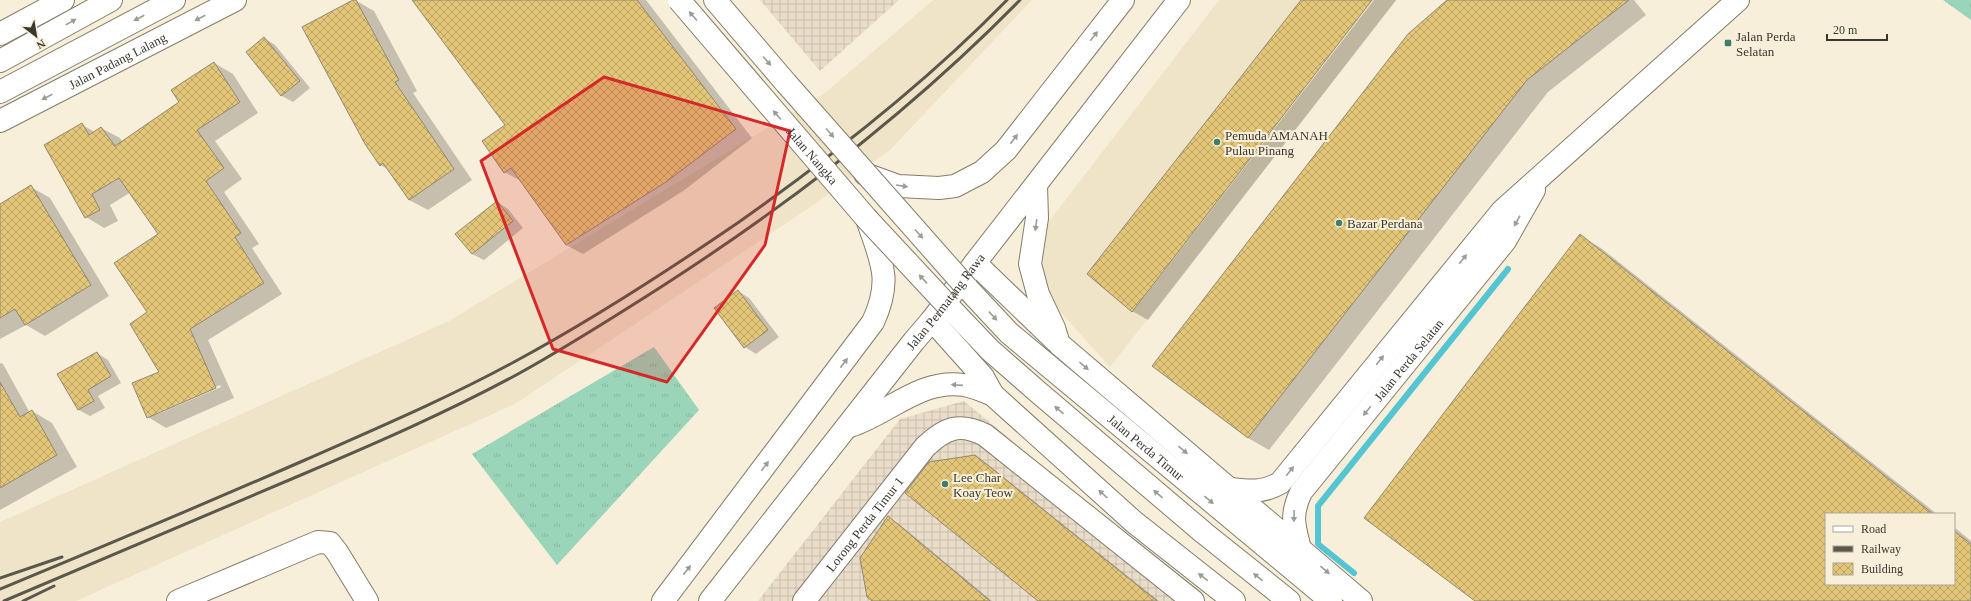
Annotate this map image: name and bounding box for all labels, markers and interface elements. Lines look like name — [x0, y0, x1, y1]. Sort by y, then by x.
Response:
one-way arrow — [688, 11, 697, 22]
one-way arrow — [133, 15, 145, 21]
one-way arrow — [194, 15, 206, 21]
north arrow — [16, 16, 56, 56]
scale bar — [1827, 16, 1887, 42]
one-way arrow — [65, 18, 77, 25]
text: 20 m — [1833, 23, 1858, 37]
street label: Jalan Padang Lalang — [66, 29, 169, 92]
place label: Jalan Perda Selatan — [1736, 29, 1796, 59]
one-way arrow — [1090, 31, 1098, 42]
text: N — [35, 37, 48, 52]
marker: Jalan Perda Selatan — [1723, 38, 1733, 48]
one-way arrow — [762, 55, 771, 66]
one-way arrow — [41, 94, 53, 100]
one-way arrow — [773, 110, 782, 120]
street label: Jalan Nangka — [784, 124, 841, 188]
one-way arrow — [826, 128, 835, 139]
place label: Pemuda AMANAH Pulau Pinang — [1225, 128, 1328, 158]
one-way arrow — [1010, 133, 1018, 144]
marker: Pemuda AMANAH Pulau Pinang — [1212, 137, 1222, 147]
one-way arrow — [896, 183, 908, 189]
one-way arrow — [1513, 215, 1520, 227]
place label: Bazar Perdana — [1347, 216, 1423, 231]
marker: Bazar Perdana — [1334, 218, 1344, 228]
one-way arrow — [1033, 219, 1039, 231]
one-way arrow — [914, 230, 923, 239]
street label: Jalan Permatang Rawa — [903, 250, 988, 353]
one-way arrow — [1458, 253, 1467, 264]
one-way arrow — [918, 274, 928, 284]
one-way arrow — [988, 312, 997, 321]
street label: Jalan Perda Selatan — [1371, 316, 1447, 404]
one-way arrow — [1376, 354, 1385, 365]
one-way arrow — [839, 357, 848, 368]
one-way arrow — [1079, 361, 1089, 370]
one-way arrow — [951, 381, 963, 388]
one-way arrow — [1054, 405, 1064, 414]
one-way arrow — [1363, 405, 1372, 416]
street label: Jalan Perda Timur — [1105, 411, 1188, 484]
one-way arrow — [1178, 445, 1188, 454]
one-way arrow — [761, 461, 769, 472]
one-way arrow — [1285, 466, 1294, 477]
place label: Lee Char Koay Teow — [953, 470, 1013, 500]
street label: Lorong Perda Timur 1 — [823, 474, 907, 575]
marker: Lee Char Koay Teow — [940, 479, 950, 489]
one-way arrow — [1098, 490, 1108, 499]
one-way arrow — [1152, 490, 1163, 499]
one-way arrow — [1204, 496, 1215, 505]
one-way arrow — [1291, 510, 1297, 523]
legend — [1825, 513, 1955, 585]
text: Road — [1861, 522, 1886, 536]
text: Railway — [1861, 542, 1901, 556]
text: Building — [1861, 562, 1903, 576]
one-way arrow — [683, 565, 691, 576]
one-way arrow — [1320, 565, 1330, 574]
one-way arrow — [1198, 572, 1209, 581]
one-way arrow — [1253, 572, 1264, 581]

